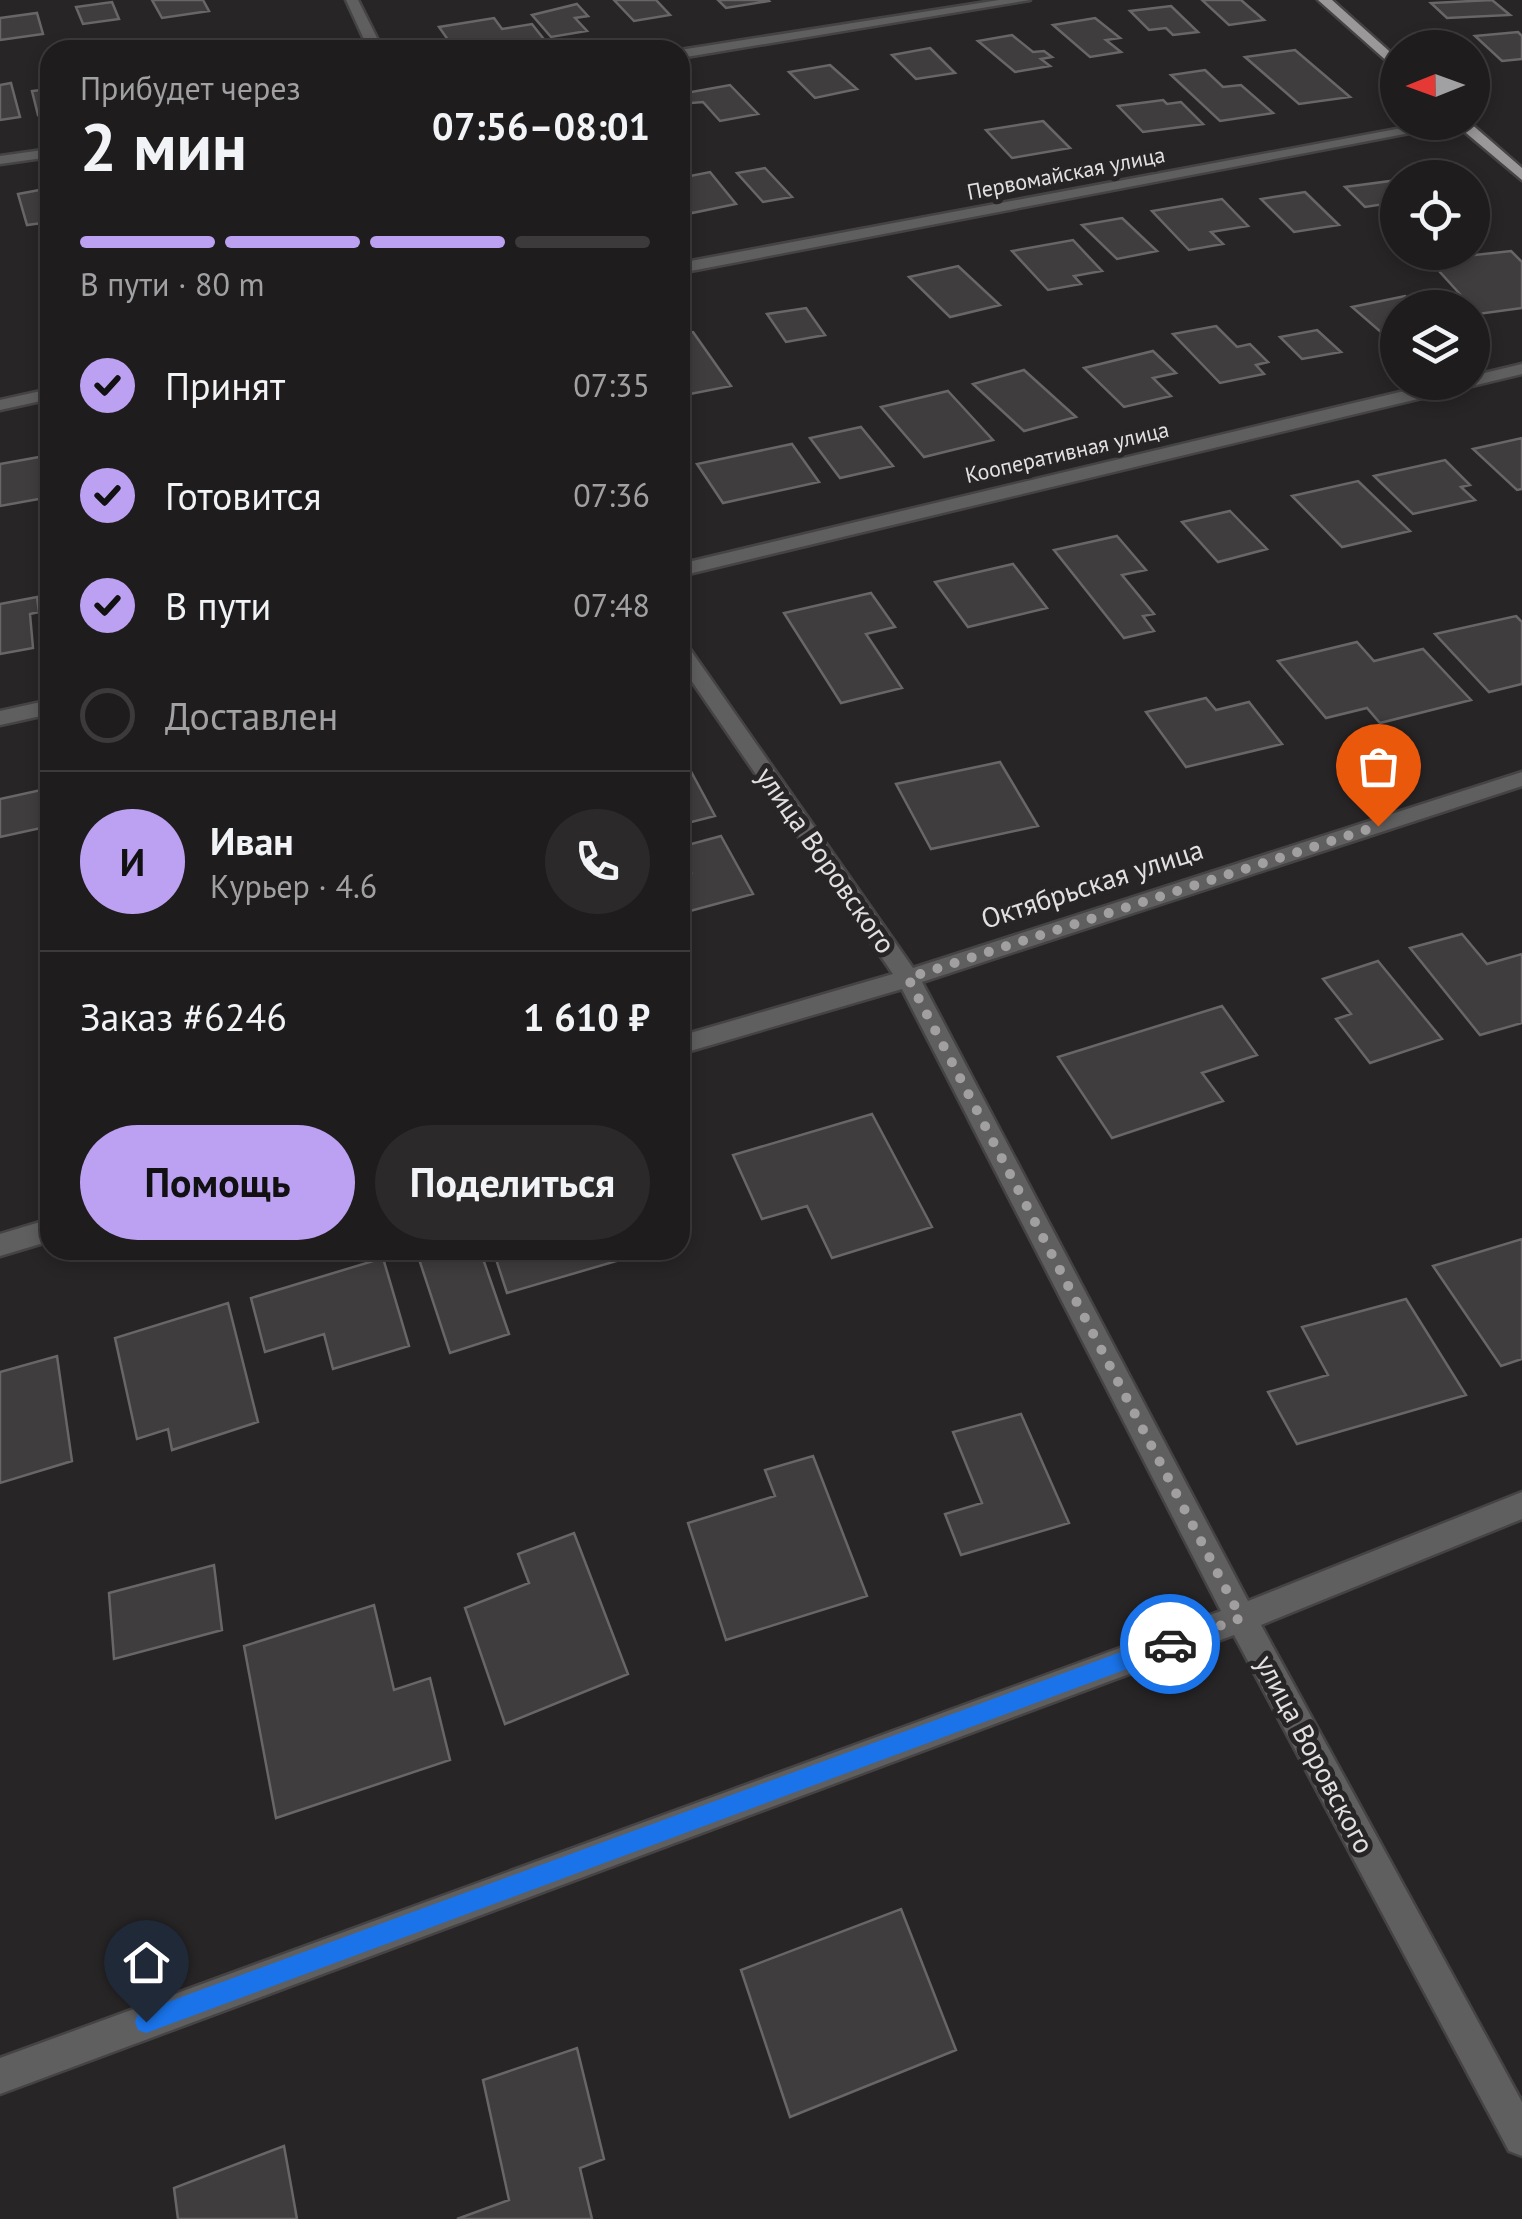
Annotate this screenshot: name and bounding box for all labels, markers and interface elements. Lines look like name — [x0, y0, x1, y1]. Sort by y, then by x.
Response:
north arrow — [1380, 30, 1490, 140]
map controls — [1380, 30, 1490, 400]
text: Прибудет через — [80, 67, 301, 109]
text: 07:56–08:01 — [432, 101, 650, 150]
text: 2 мин — [80, 104, 247, 188]
street label: Первомайская улица — [965, 140, 1167, 206]
button: locate — [1380, 160, 1490, 270]
text: В пути · 80 m — [80, 263, 265, 305]
button: layers — [1380, 290, 1490, 400]
icon: check — [80, 358, 135, 413]
text: Принят — [165, 361, 285, 410]
text: 07:35 — [573, 364, 650, 406]
street label: Кооперативная улица — [962, 415, 1172, 489]
icon: check — [80, 468, 135, 523]
text: Готовится — [165, 471, 322, 520]
text: 07:36 — [573, 474, 650, 516]
icon: check — [80, 578, 135, 633]
text: В пути — [165, 581, 271, 630]
text: 07:48 — [573, 584, 650, 626]
text: Доставлен — [165, 691, 338, 740]
pin — [1336, 724, 1421, 827]
icon: bag — [1351, 739, 1406, 794]
street label: улица Воровского — [748, 759, 905, 960]
button: phone — [545, 809, 650, 914]
text: Иван — [210, 816, 294, 865]
street label: Октябрьская улица — [976, 830, 1208, 937]
text: И — [120, 837, 145, 886]
text: Курьер · 4.6 — [210, 865, 377, 907]
text: Заказ #6246 — [80, 992, 287, 1041]
text: 1 610 ₽ — [523, 992, 650, 1041]
button: Помощь — [80, 1125, 355, 1240]
button: Поделиться — [375, 1125, 650, 1240]
courier — [1120, 1594, 1220, 1694]
icon: car — [1143, 1617, 1198, 1672]
street label: улица Воровского — [1248, 1648, 1383, 1860]
pin — [104, 1920, 189, 2023]
icon: home — [119, 1935, 174, 1990]

